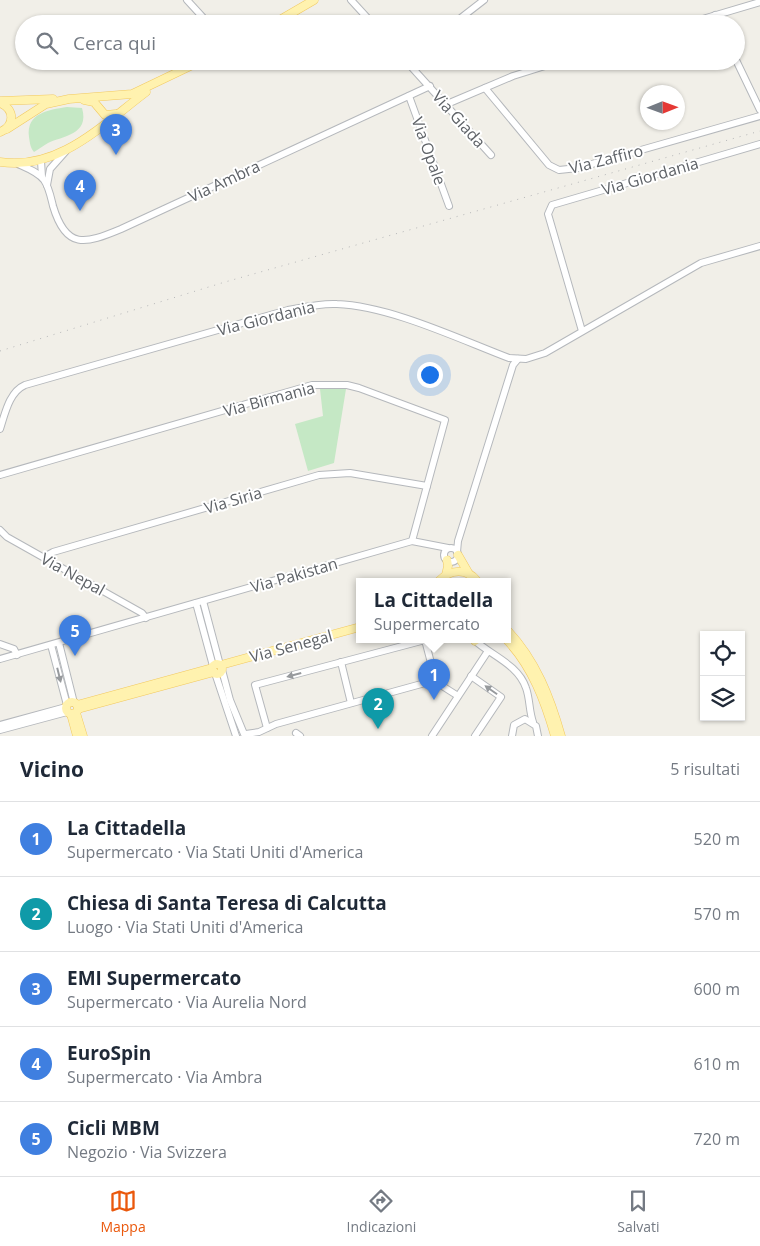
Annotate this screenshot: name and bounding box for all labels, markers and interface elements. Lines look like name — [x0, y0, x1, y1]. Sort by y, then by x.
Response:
search box — [15, 15, 745, 70]
icon: search — [33, 29, 61, 57]
text: Cerca qui — [73, 30, 156, 56]
north arrow — [640, 85, 685, 130]
street label: Via Giada — [427, 86, 491, 152]
pin: 3 — [100, 114, 132, 155]
street label: Via Opale — [407, 114, 451, 188]
street label: Via Zaffiro — [567, 139, 645, 179]
street label: Via Giordania — [599, 152, 701, 200]
street label: Via Ambra — [185, 155, 263, 207]
pin: 4 — [64, 170, 96, 211]
street label: Via Giordania — [215, 295, 317, 341]
your location — [417, 362, 443, 388]
street label: Via Birmania — [221, 376, 317, 422]
street label: Via Siria — [202, 481, 264, 519]
street label: Via Nepal — [37, 547, 109, 601]
street label: Via Pakistan — [248, 552, 340, 598]
popup — [356, 578, 511, 643]
text: La Cittadella — [374, 587, 493, 613]
text: Supermercato — [374, 613, 480, 635]
pin: 5 — [59, 615, 91, 656]
street label: Via Senegal — [247, 624, 335, 668]
map controls — [700, 631, 745, 721]
button: locate — [700, 631, 745, 676]
pin: 1 — [418, 659, 450, 700]
one-way arrow — [56, 667, 64, 682]
one-way arrow — [286, 671, 301, 679]
button: layers — [700, 676, 745, 721]
one-way arrow — [484, 685, 498, 695]
pin: 2 — [362, 688, 394, 729]
text: Vicino — [20, 755, 84, 783]
text: 5 risultati — [670, 758, 740, 780]
text: La Cittadella — [67, 815, 186, 841]
text: 1 — [31, 828, 41, 850]
text: 520 m — [694, 828, 740, 850]
text: Supermercato · Via Stati Uniti d'America — [67, 841, 363, 863]
text: Chiesa di Santa Teresa di Calcutta — [67, 890, 387, 916]
text: 2 — [31, 903, 41, 925]
text: 570 m — [694, 903, 740, 925]
text: Luogo · Via Stati Uniti d'America — [67, 916, 303, 938]
text: EMI Supermercato — [67, 965, 241, 991]
text: 3 — [31, 978, 41, 1000]
text: 600 m — [694, 978, 740, 1000]
text: Supermercato · Via Aurelia Nord — [67, 991, 307, 1013]
text: EuroSpin — [67, 1040, 151, 1066]
text: 4 — [31, 1053, 41, 1075]
text: 610 m — [694, 1053, 740, 1075]
text: Supermercato · Via Ambra — [67, 1066, 262, 1088]
text: Cicli MBM — [67, 1115, 160, 1141]
text: 5 — [31, 1128, 41, 1150]
text: 720 m — [694, 1128, 740, 1150]
text: Negozio · Via Svizzera — [67, 1141, 227, 1163]
tab: Mappa — [100, 1187, 146, 1236]
tab: Indicazioni — [347, 1187, 416, 1236]
tab: Salvati — [617, 1187, 660, 1236]

